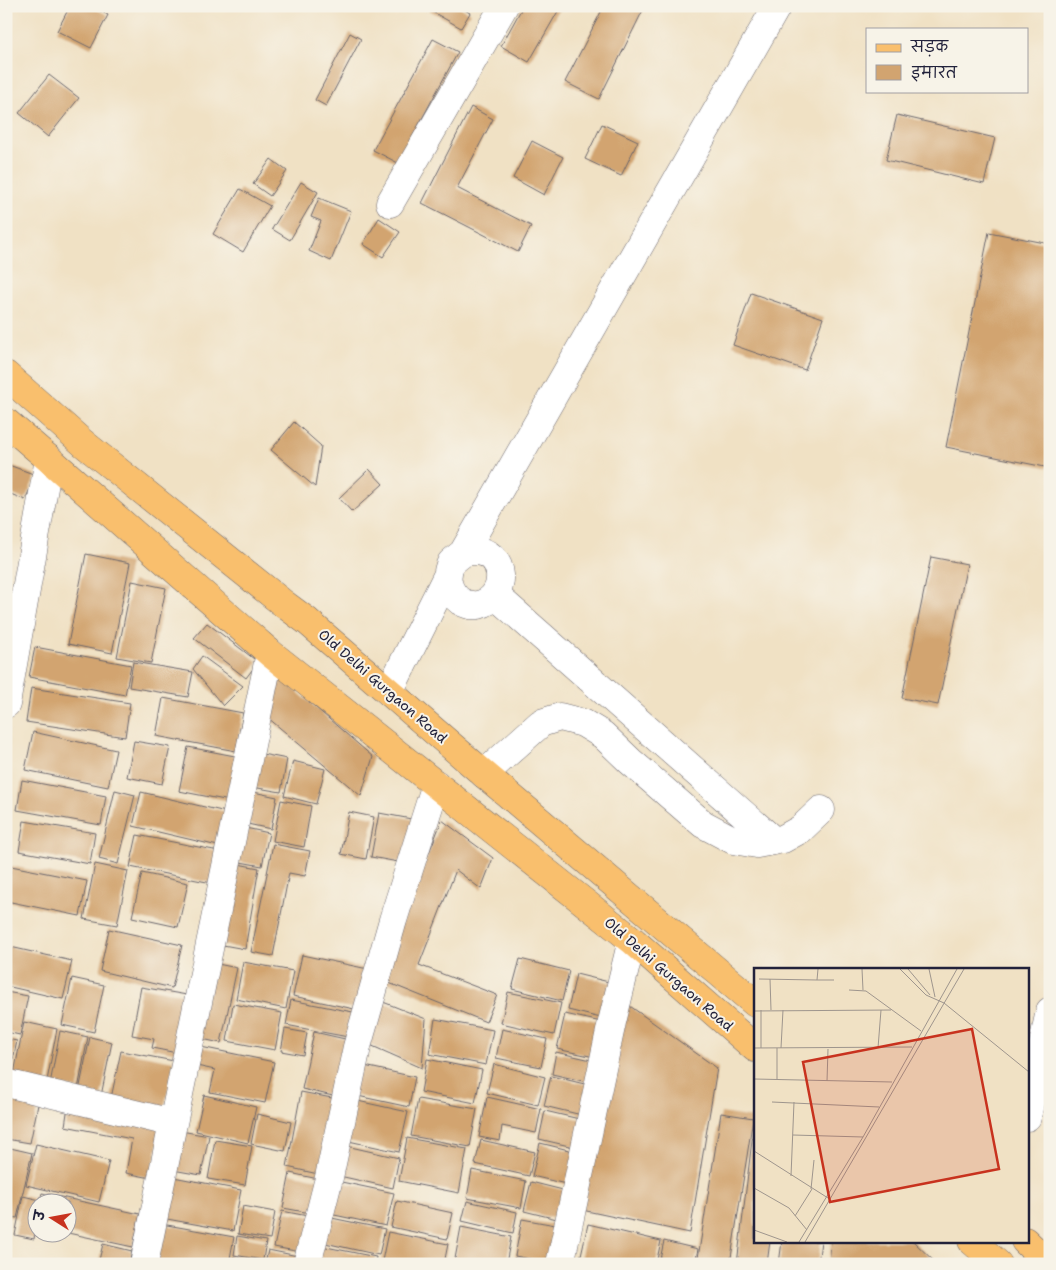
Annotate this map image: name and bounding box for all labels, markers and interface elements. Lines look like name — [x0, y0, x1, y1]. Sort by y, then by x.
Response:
legend — [866, 28, 1028, 92]
text: सड़क — [910, 37, 949, 57]
text: इमारत — [911, 63, 958, 83]
street label: Old Delhi Gurgaon Road — [315, 625, 451, 747]
street label: Old Delhi Gurgaon Road — [601, 913, 737, 1035]
inset map — [754, 968, 1028, 1242]
north arrow — [28, 1192, 78, 1242]
text: उ — [29, 1208, 49, 1224]

